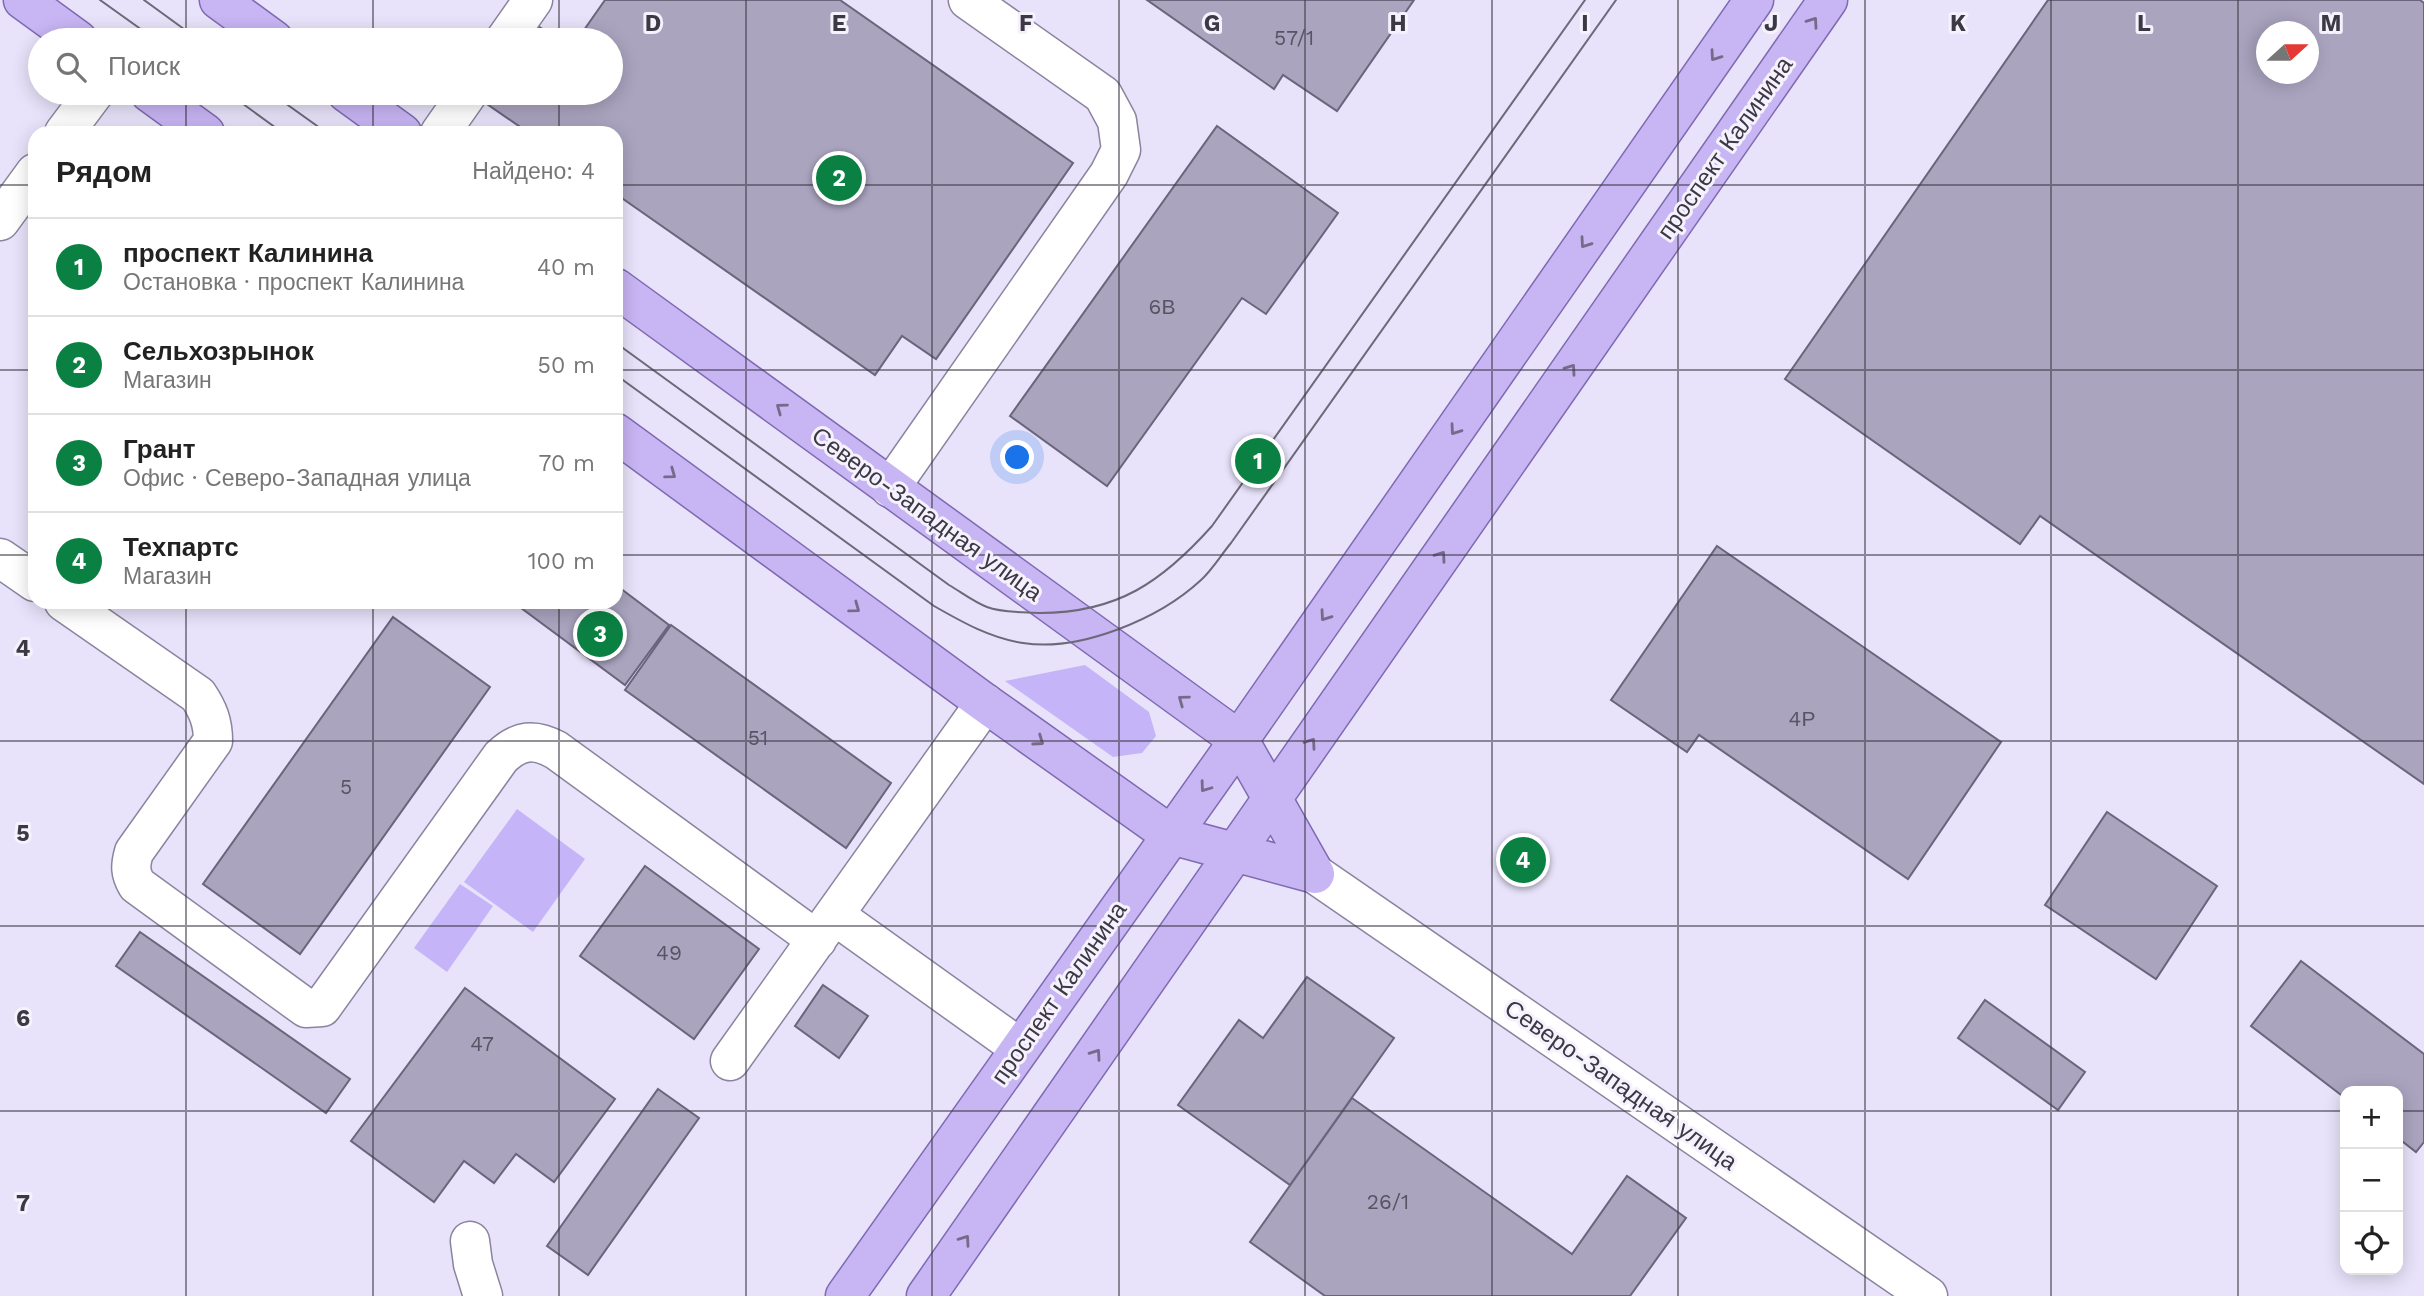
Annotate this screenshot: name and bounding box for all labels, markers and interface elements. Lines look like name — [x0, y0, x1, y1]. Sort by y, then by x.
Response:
text: D — [645, 10, 661, 37]
text: E — [832, 10, 846, 37]
text: F — [1019, 10, 1033, 37]
text: G — [1204, 10, 1220, 37]
text: H — [1389, 10, 1407, 37]
text: I — [1581, 10, 1589, 37]
text: J — [1764, 10, 1778, 37]
text: K — [1950, 10, 1966, 37]
text: L — [2137, 10, 2151, 37]
text: M — [2321, 10, 2341, 37]
one-way arrow — [1805, 17, 1817, 30]
north arrow — [2256, 21, 2319, 84]
house number: 57/1 — [1274, 25, 1314, 50]
search box — [28, 28, 623, 105]
icon: search — [52, 48, 90, 86]
one-way arrow — [1711, 48, 1723, 61]
text: Поиск — [108, 51, 180, 81]
street label: проспект Калинина — [1652, 51, 1799, 244]
pin: 2 — [816, 152, 862, 204]
text: Рядом — [56, 154, 152, 189]
text: Найдено: 4 — [472, 158, 595, 185]
one-way arrow — [1581, 235, 1593, 248]
text: проспект Калинина — [123, 238, 373, 268]
text: 1 — [74, 254, 84, 281]
text: 40 m — [537, 254, 595, 281]
text: Остановка · проспект Калинина — [123, 269, 464, 296]
house number: 6В — [1149, 294, 1175, 319]
text: Сельхозрынок — [123, 336, 314, 366]
text: 2 — [72, 352, 86, 379]
text: 50 m — [538, 352, 595, 379]
one-way arrow — [1563, 364, 1575, 377]
text: Магазин — [123, 367, 212, 394]
one-way arrow — [776, 404, 789, 417]
street label: Северо-Западная улица — [807, 421, 1048, 607]
one-way arrow — [1450, 422, 1463, 435]
text: Грант — [123, 434, 196, 464]
pin: 1 — [1235, 435, 1281, 487]
your location — [1000, 440, 1034, 474]
text: 3 — [72, 450, 86, 477]
text: 70 m — [538, 450, 595, 477]
text: Офис · Северо-Западная улица — [123, 465, 471, 492]
one-way arrow — [663, 465, 676, 478]
text: Техпартс — [123, 532, 239, 562]
text: 4 — [72, 548, 86, 575]
text: 100 m — [528, 548, 595, 575]
one-way arrow — [1433, 551, 1445, 564]
text: Магазин — [123, 563, 212, 590]
one-way arrow — [847, 600, 860, 612]
pin: 3 — [577, 608, 623, 660]
one-way arrow — [1321, 608, 1333, 621]
text: 4 — [16, 635, 31, 662]
one-way arrow — [1179, 696, 1191, 708]
house number: 4Р — [1789, 706, 1815, 731]
house number: 51 — [748, 725, 768, 750]
one-way arrow — [1031, 733, 1044, 745]
one-way arrow — [1303, 738, 1315, 751]
house number: 5 — [340, 774, 352, 799]
one-way arrow — [1201, 779, 1213, 792]
text: 5 — [16, 820, 30, 847]
pin: 4 — [1500, 834, 1546, 886]
street label: проспект Калинина — [986, 896, 1133, 1089]
house number: 49 — [656, 940, 682, 965]
street label: Северо-Западная улица — [1499, 994, 1743, 1176]
text: 6 — [16, 1005, 30, 1032]
house number: 47 — [470, 1031, 494, 1056]
one-way arrow — [1088, 1049, 1100, 1062]
map controls — [2340, 1086, 2403, 1275]
button: + — [2340, 1086, 2403, 1149]
button: − — [2340, 1149, 2403, 1212]
house number: 26/1 — [1367, 1189, 1409, 1214]
text: 7 — [16, 1190, 30, 1217]
button: locate — [2340, 1212, 2403, 1275]
one-way arrow — [957, 1235, 969, 1248]

